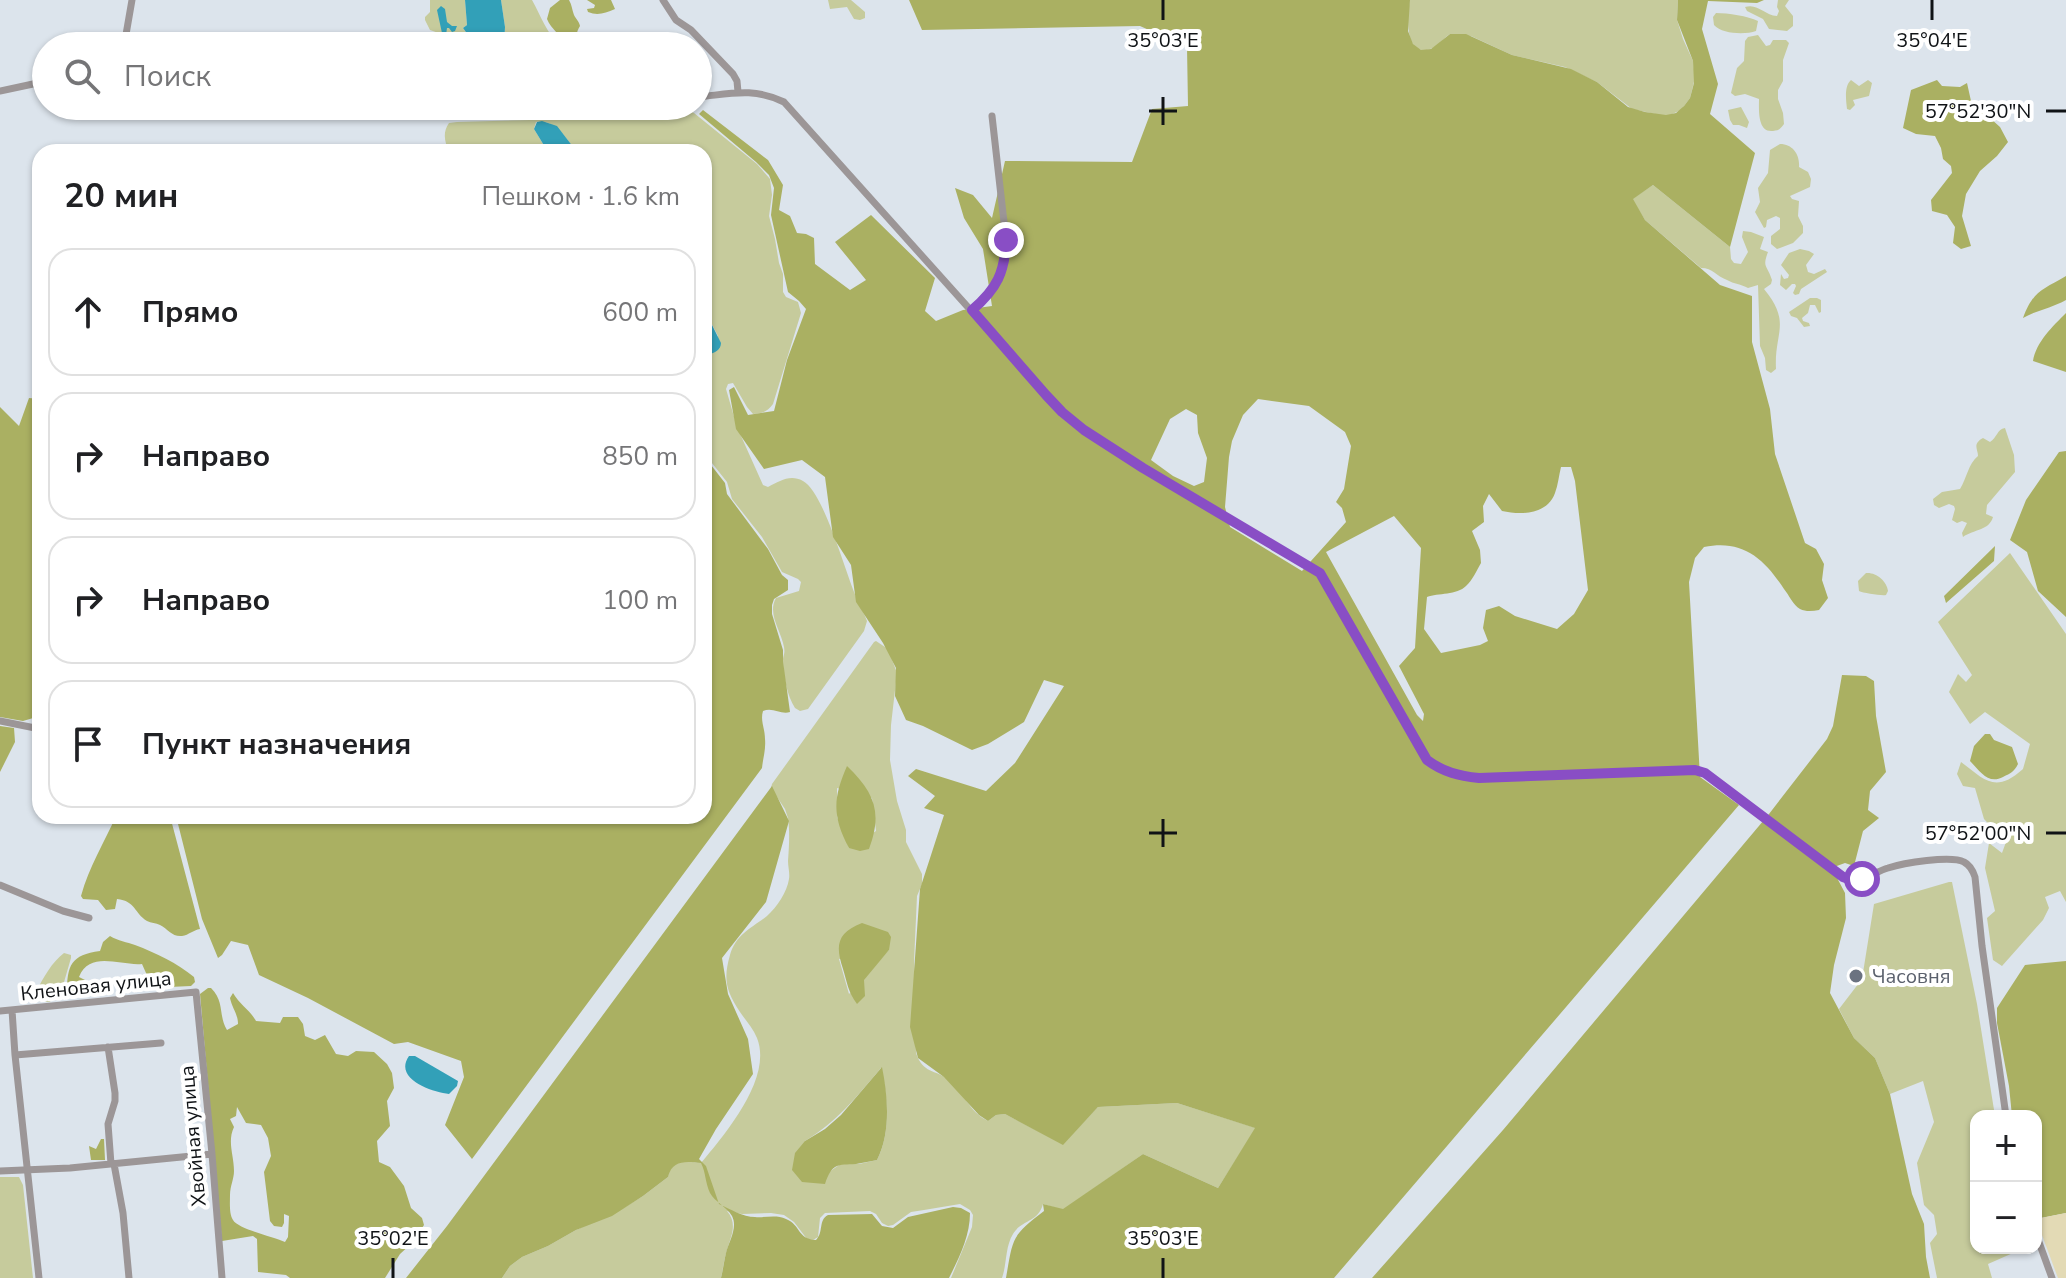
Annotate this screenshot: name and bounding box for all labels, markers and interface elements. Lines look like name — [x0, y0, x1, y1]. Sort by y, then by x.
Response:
text: 35°03'E — [1127, 27, 1199, 54]
text: 35°04'E — [1896, 27, 1968, 54]
search box — [32, 32, 712, 120]
icon: search — [60, 54, 104, 98]
text: Поиск — [124, 56, 211, 97]
text: 57°52'30"N — [1925, 98, 2031, 125]
text: 20 мин — [64, 173, 178, 219]
text: Пешком · 1.6 km — [482, 179, 680, 214]
route end — [988, 222, 1024, 258]
icon: ahead — [66, 290, 110, 334]
text: Прямо — [142, 292, 239, 333]
text: 600 m — [602, 295, 678, 330]
icon: right — [66, 434, 110, 478]
text: Направо — [142, 436, 270, 477]
text: 850 m — [602, 439, 678, 474]
icon: right — [66, 578, 110, 622]
text: Направо — [142, 580, 270, 621]
text: 100 m — [602, 583, 678, 618]
icon: arrive — [66, 722, 110, 766]
text: Пункт назначения — [142, 724, 411, 765]
text: 57°52'00"N — [1925, 820, 2031, 847]
route start — [1844, 861, 1880, 897]
place label: Часовня — [1872, 963, 1951, 990]
street label: Кленовая улица — [19, 965, 173, 1007]
marker: Часовня — [1847, 967, 1865, 985]
street label: Хвойная улица — [173, 1065, 213, 1207]
map controls — [1970, 1110, 2042, 1254]
button: + — [1970, 1110, 2042, 1182]
button: − — [1970, 1182, 2042, 1254]
text: 35°02'E — [357, 1225, 429, 1252]
text: 35°03'E — [1127, 1225, 1199, 1252]

